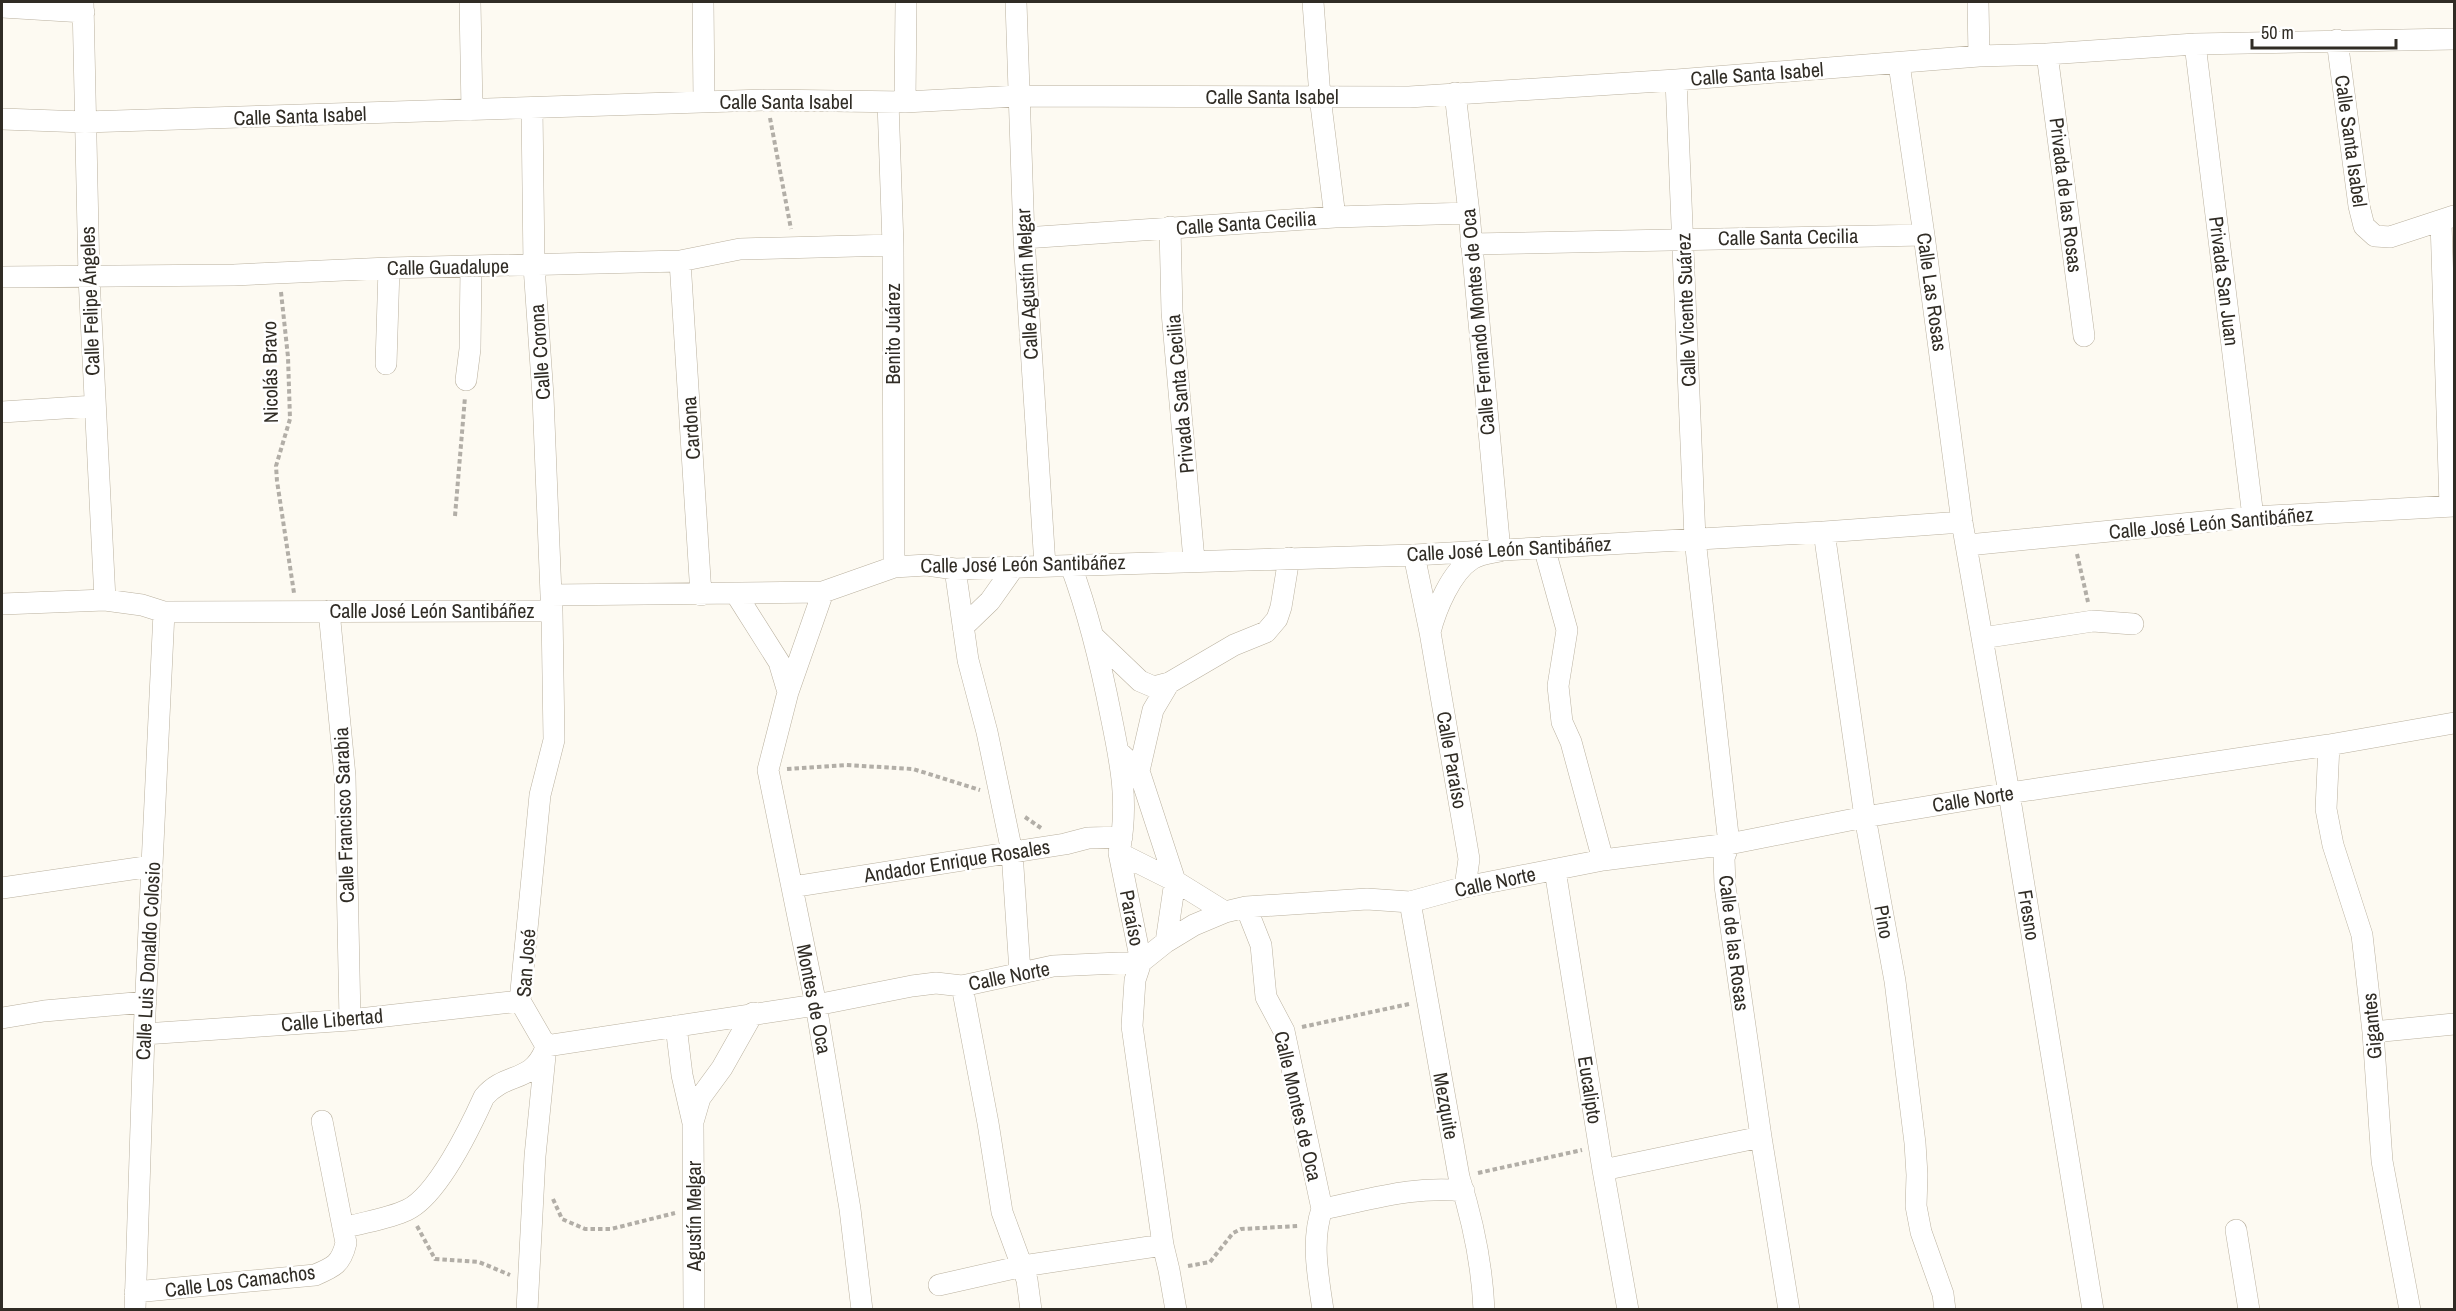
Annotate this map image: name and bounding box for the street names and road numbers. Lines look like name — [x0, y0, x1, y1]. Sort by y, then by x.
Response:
street label: Calle Santa Isabel — [1690, 55, 1824, 92]
street label: Calle Santa Isabel — [2329, 73, 2374, 209]
street label: Calle Santa Isabel — [1205, 83, 1339, 110]
street label: Calle Santa Isabel — [719, 88, 853, 115]
street label: Calle Santa Isabel — [233, 100, 367, 131]
street label: Privada de las Rosas — [2044, 116, 2089, 274]
street label: Calle Santa Cecilia — [1175, 204, 1317, 241]
street label: Calle Agustín Melgar — [1009, 207, 1044, 360]
street label: Calle Fernando Montes de Oca — [1454, 208, 1501, 436]
street label: Privada San Juan — [2203, 215, 2246, 347]
street label: Calle Santa Cecilia — [1718, 222, 1858, 251]
street label: Calle Felipe Ángeles — [73, 226, 106, 376]
street label: Calle Las Rosas — [1911, 231, 1954, 353]
street label: Calle Vicente Suárez — [1669, 233, 1702, 387]
street label: Calle Guadalupe — [387, 252, 509, 281]
street label: Benito Juárez — [879, 283, 906, 385]
street label: Calle Corona — [523, 303, 556, 401]
street label: Privada Santa Cecilia — [1159, 313, 1200, 475]
street label: Nicolás Bravo — [255, 321, 284, 423]
street label: Cardona — [675, 396, 706, 460]
street label: Calle José León Santibáñez — [2108, 500, 2314, 545]
street label: Calle José León Santibáñez — [1406, 530, 1612, 567]
street label: Calle José León Santibáñez — [920, 548, 1126, 579]
street label: Calle José León Santibáñez — [329, 597, 535, 624]
street label: Calle Paraíso — [1431, 709, 1474, 811]
street label: Calle Francisco Sarabia — [327, 727, 360, 903]
street label: Calle Norte — [1930, 779, 2016, 818]
street label: Andador Enrique Rosales — [861, 832, 1052, 889]
street label: Calle Norte — [1452, 860, 1538, 903]
street label: Calle Luis Donaldo Colosio — [129, 861, 166, 1061]
street label: Calle de las Rosas — [1713, 873, 1756, 1012]
street label: Paraíso — [1114, 888, 1151, 948]
street label: Fresno — [2012, 888, 2047, 942]
street label: Pino — [1868, 903, 1901, 941]
street label: San José — [510, 928, 541, 998]
street label: Montes de Oca — [791, 942, 838, 1056]
street label: Calle Norte — [966, 954, 1052, 997]
street label: Gigantes — [2355, 992, 2388, 1060]
street label: Calle Libertad — [280, 1002, 384, 1037]
street label: Calle Montes de Oca — [1268, 1028, 1329, 1184]
street label: Eucalipto — [1572, 1054, 1609, 1126]
street label: Mezquite — [1427, 1070, 1466, 1141]
street label: Agustín Melgar — [680, 1160, 707, 1272]
street label: Calle Los Camachos — [163, 1258, 317, 1303]

